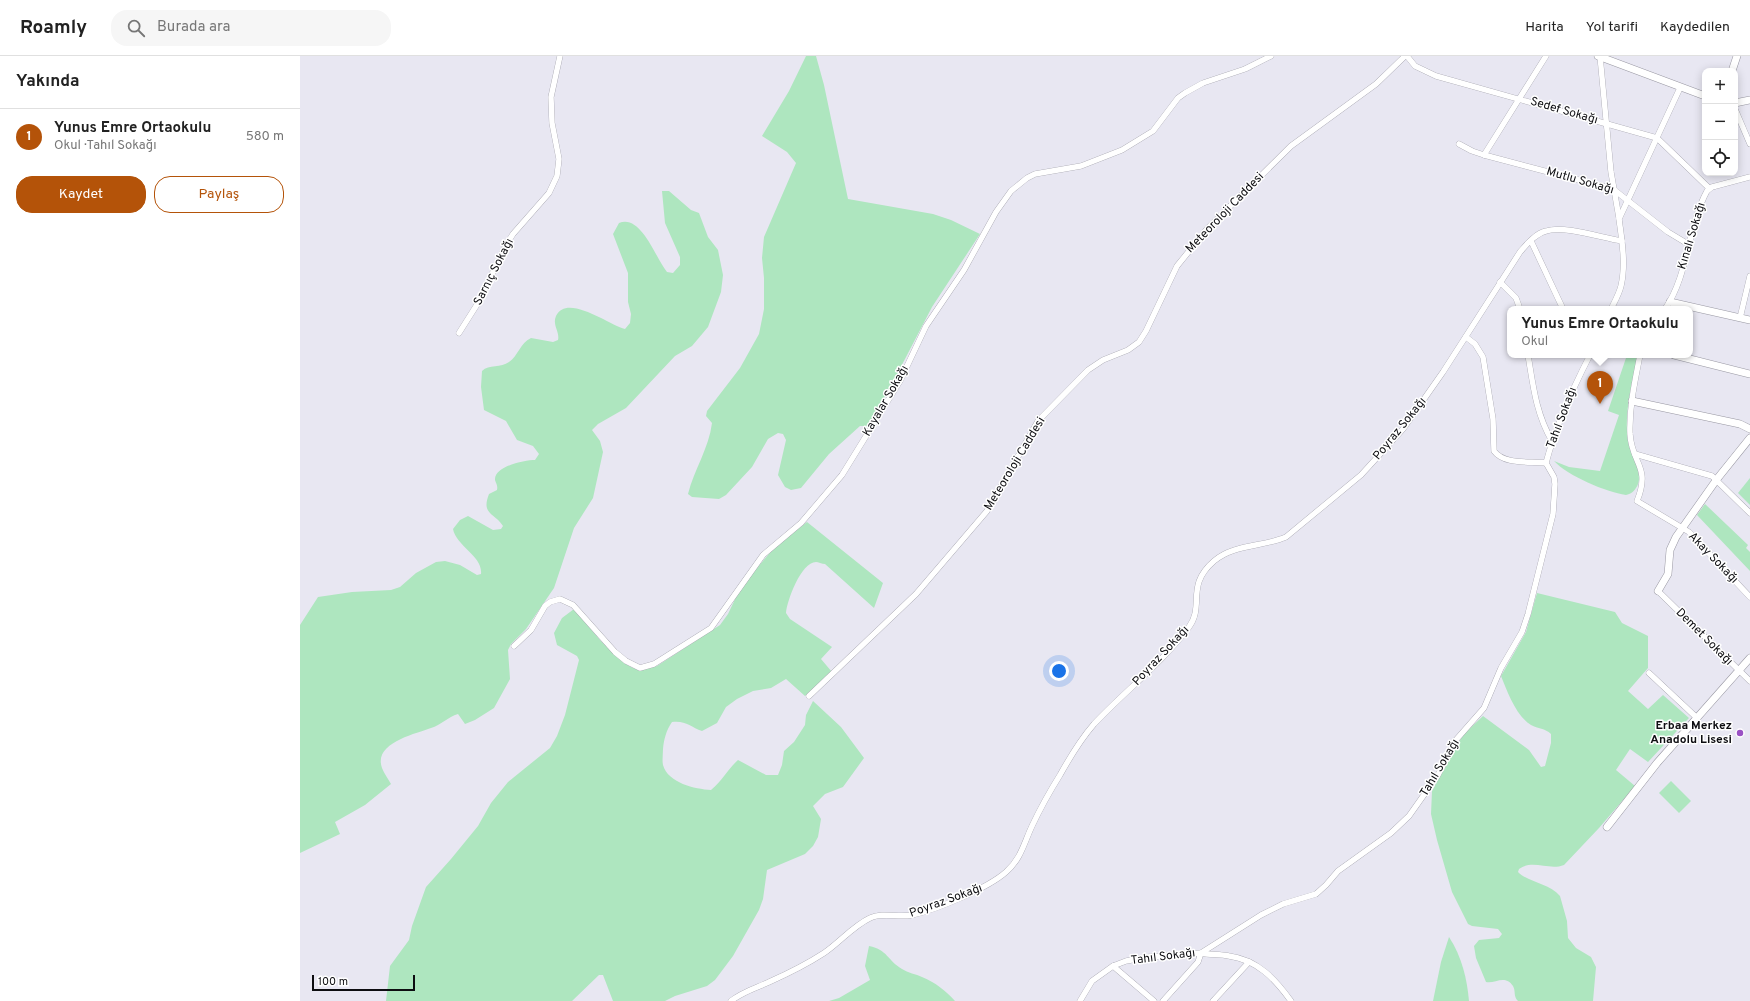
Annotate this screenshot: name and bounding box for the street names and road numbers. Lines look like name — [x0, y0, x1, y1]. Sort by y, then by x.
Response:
street label: Sedef Sokağı — [1528, 94, 1600, 128]
street label: Mutlu Sokağı — [1544, 164, 1616, 198]
street label: Meteoroloji Caddesi — [1182, 169, 1268, 257]
street label: Kınalı Sokağı — [1674, 201, 1710, 271]
street label: Sarnıç Sokağı — [470, 236, 518, 308]
street label: Kayalar Sokağı — [859, 363, 913, 439]
street label: Tahıl Sokağı — [1543, 385, 1581, 451]
street label: Poyraz Sokağı — [1370, 394, 1430, 464]
street label: Meteoroloji Caddesi — [981, 414, 1049, 514]
street label: Akay Sokağı — [1684, 529, 1742, 587]
street label: Demet Sokağı — [1672, 605, 1736, 669]
street label: Poyraz Sokağı — [1129, 623, 1193, 689]
street label: Tahıl Sokağı — [1417, 736, 1463, 800]
street label: Poyraz Sokağı — [907, 880, 985, 922]
street label: Tahıl Sokağı — [1130, 945, 1196, 969]

